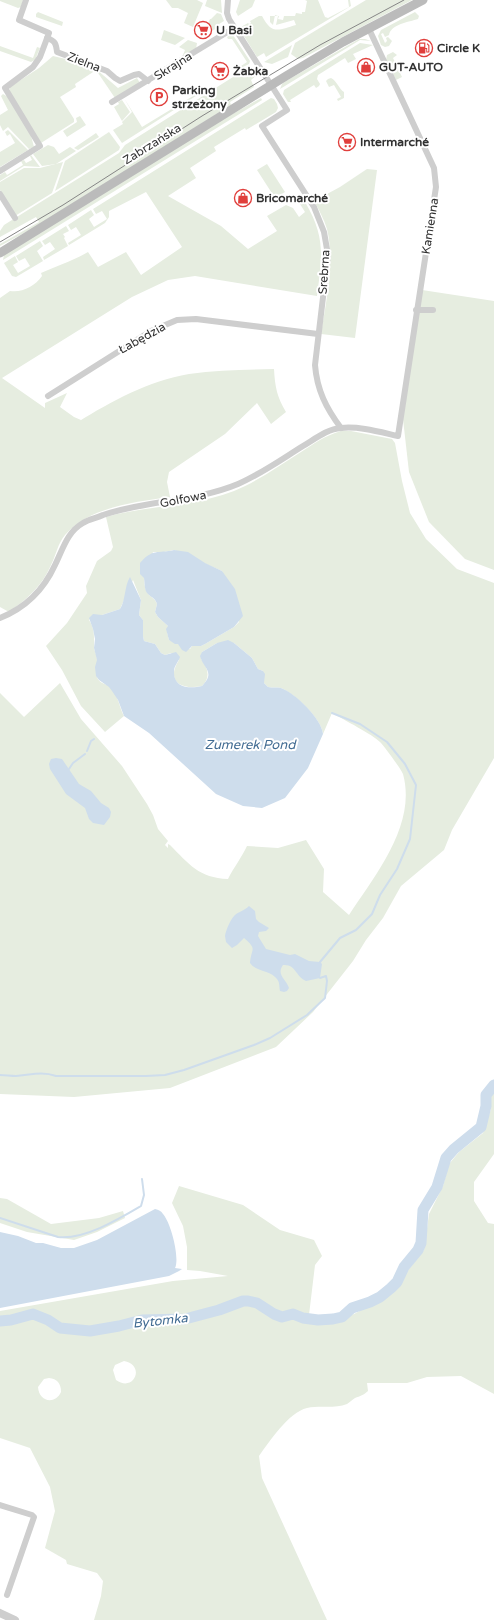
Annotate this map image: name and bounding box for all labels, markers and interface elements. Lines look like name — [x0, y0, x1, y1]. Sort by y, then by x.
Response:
supermarket icon: U Basi — [193, 20, 213, 40]
place label: U Basi — [216, 23, 252, 37]
fuel station icon: Circle K — [414, 38, 434, 58]
place label: Circle K — [437, 41, 480, 55]
street label: Zielna — [65, 49, 103, 75]
street label: Skrajna — [151, 49, 195, 83]
shop icon: GUT-AUTO — [356, 57, 376, 77]
place label: GUT-AUTO — [379, 60, 443, 74]
supermarket icon: Żabka — [210, 61, 230, 81]
place label: Żabka — [233, 64, 268, 78]
place label: Parking strzeżony — [172, 83, 227, 112]
parking icon: Parking strzeżony — [149, 87, 169, 107]
street label: Zabrzańska — [121, 121, 183, 167]
supermarket icon: Intermarché — [337, 132, 357, 152]
place label: Intermarché — [360, 135, 429, 149]
shop icon: Bricomarché — [233, 188, 253, 208]
place label: Bricomarché — [256, 191, 328, 205]
street label: Kamienna — [419, 197, 441, 255]
street label: Srebrna — [315, 249, 333, 295]
street label: Łabędzia — [116, 319, 168, 357]
street label: Golfowa — [159, 488, 207, 510]
water label: Zumerek Pond — [205, 737, 297, 753]
water label: Bytomka — [132, 1310, 189, 1332]

